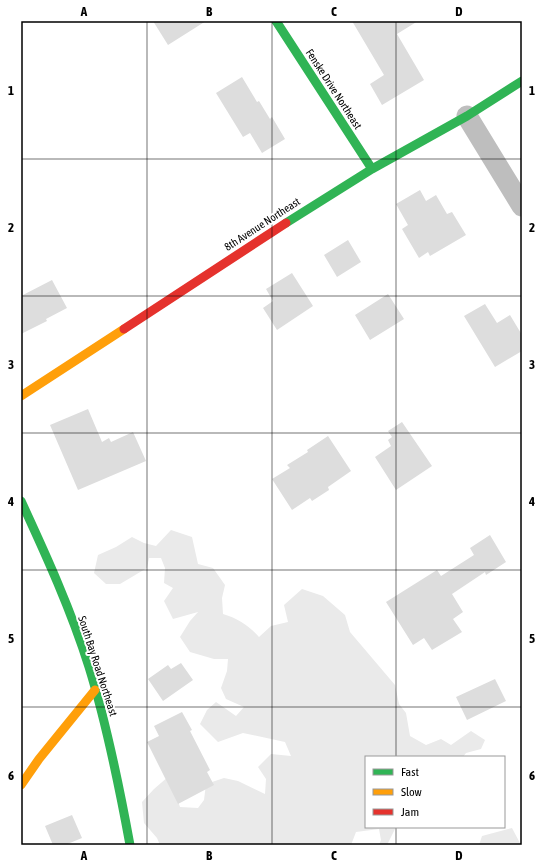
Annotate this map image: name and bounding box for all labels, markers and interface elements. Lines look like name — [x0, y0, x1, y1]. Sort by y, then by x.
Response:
text: A — [80, 4, 88, 19]
text: B — [206, 4, 213, 19]
text: C — [331, 4, 337, 19]
text: D — [455, 4, 463, 19]
street label: Fenske Drive Northeast — [304, 47, 364, 131]
text: 1 — [8, 83, 14, 98]
text: 1 — [529, 83, 535, 98]
street label: 8th Avenue Northeast — [222, 195, 302, 253]
text: 2 — [8, 220, 14, 235]
text: 2 — [529, 220, 535, 235]
text: 3 — [8, 357, 14, 372]
text: 3 — [529, 357, 535, 372]
text: 4 — [7, 494, 14, 509]
text: 4 — [528, 494, 535, 509]
street label: South Bay Road Northeast — [76, 614, 120, 718]
text: 5 — [8, 631, 14, 646]
text: 5 — [529, 631, 535, 646]
legend — [365, 756, 505, 828]
text: Fast — [401, 765, 419, 779]
text: 6 — [8, 768, 14, 783]
text: 6 — [529, 768, 535, 783]
text: Slow — [401, 785, 422, 799]
text: Jam — [401, 805, 419, 819]
text: A — [80, 848, 88, 863]
text: B — [206, 848, 213, 863]
text: C — [331, 848, 337, 863]
text: D — [455, 848, 463, 863]

